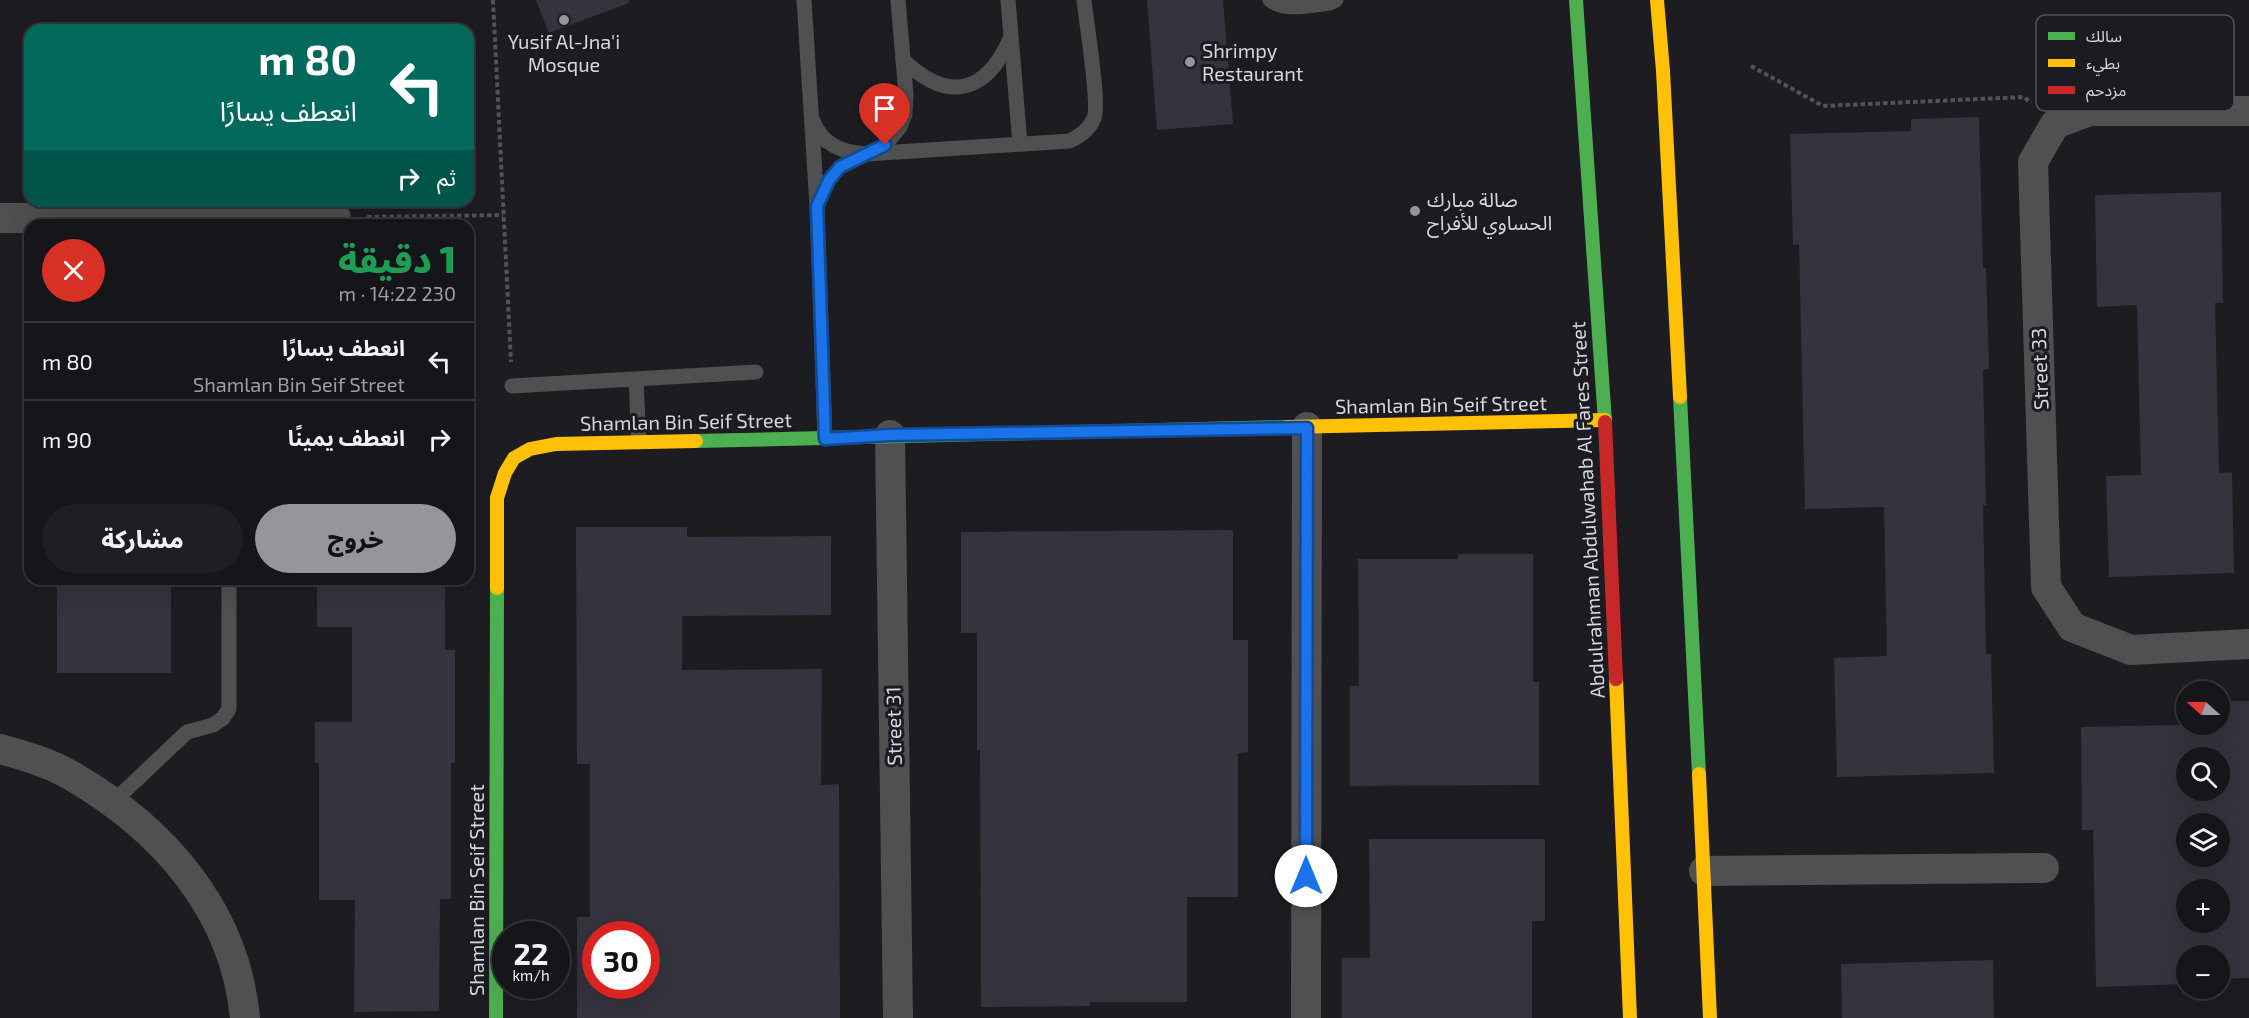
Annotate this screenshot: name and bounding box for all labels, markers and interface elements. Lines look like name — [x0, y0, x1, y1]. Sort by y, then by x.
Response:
marker: Yusif Al-Jna'i Mosque — [557, 13, 571, 27]
legend — [2036, 15, 2234, 111]
text: سالك — [2086, 26, 2122, 45]
place label: Yusif Al-Jna'i Mosque — [508, 29, 620, 76]
text: 80 m — [258, 33, 357, 83]
place label: Shrimpy Restaurant — [1202, 38, 1304, 85]
icon: left — [378, 48, 456, 126]
text: بطيء — [2086, 53, 2120, 76]
marker: Shrimpy Restaurant — [1183, 55, 1197, 69]
text: مزدحم — [2086, 80, 2126, 103]
pin — [859, 83, 910, 145]
icon: arrive — [868, 92, 901, 125]
text: انعطف يسارًا — [220, 94, 357, 126]
icon: right — [392, 162, 425, 195]
text: ثم — [437, 164, 456, 190]
place label: صالة مبارك الحساوي للأفراح — [1427, 187, 1552, 239]
marker: صالة مبارك الحساوي للأفراح — [1408, 204, 1422, 218]
text: 1 دقيقة — [338, 237, 456, 280]
button: close — [42, 239, 105, 302]
text: 230 m · 14:22 — [338, 281, 456, 305]
street label: Abdulrahman Abdulwahab Al Fares Street — [1565, 321, 1609, 699]
street label: Street 33 — [2026, 328, 2052, 411]
text: انعطف يسارًا — [282, 334, 405, 360]
icon: left — [423, 345, 456, 378]
text: 80 m — [42, 348, 93, 374]
text: Shamlan Bin Seif Street — [193, 372, 405, 396]
street label: Shamlan Bin Seif Street — [1335, 390, 1548, 418]
street label: Shamlan Bin Seif Street — [580, 407, 793, 435]
icon: right — [423, 423, 456, 456]
text: انعطف يمينًا — [288, 424, 405, 450]
text: 90 m — [42, 426, 92, 452]
button: مشاركة — [42, 504, 243, 573]
button: خروج — [255, 504, 456, 573]
north arrow — [2176, 681, 2230, 735]
map controls — [2176, 681, 2230, 999]
street label: Street 31 — [880, 686, 906, 766]
button: search — [2176, 747, 2230, 801]
street label: Shamlan Bin Seif Street — [464, 784, 488, 996]
button: layers — [2176, 813, 2230, 867]
position arrow — [1274, 844, 1338, 908]
button: + — [2176, 879, 2230, 933]
speed limit sign: 30 — [582, 921, 660, 999]
text: 22 — [514, 935, 548, 971]
button: − — [2176, 945, 2230, 999]
text: km/h — [512, 966, 550, 984]

